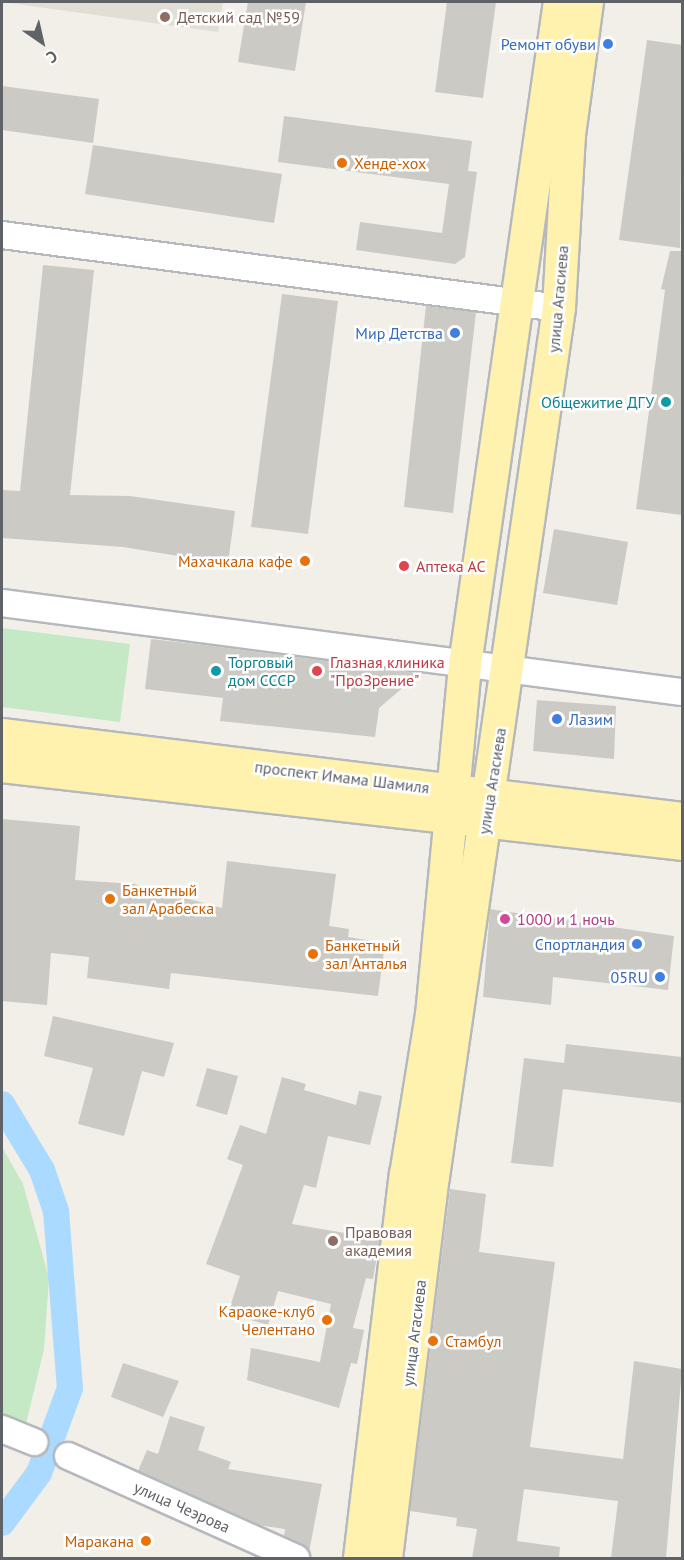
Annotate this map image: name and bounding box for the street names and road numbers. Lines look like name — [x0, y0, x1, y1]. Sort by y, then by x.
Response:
street label: улица Агасиева — [544, 244, 572, 354]
street label: улица Агасиева — [474, 726, 510, 836]
street label: проспект Имама Шамиля — [253, 757, 431, 797]
street label: улица Агасиева — [398, 1278, 430, 1388]
street label: улица Чеэрова — [131, 1477, 233, 1537]

